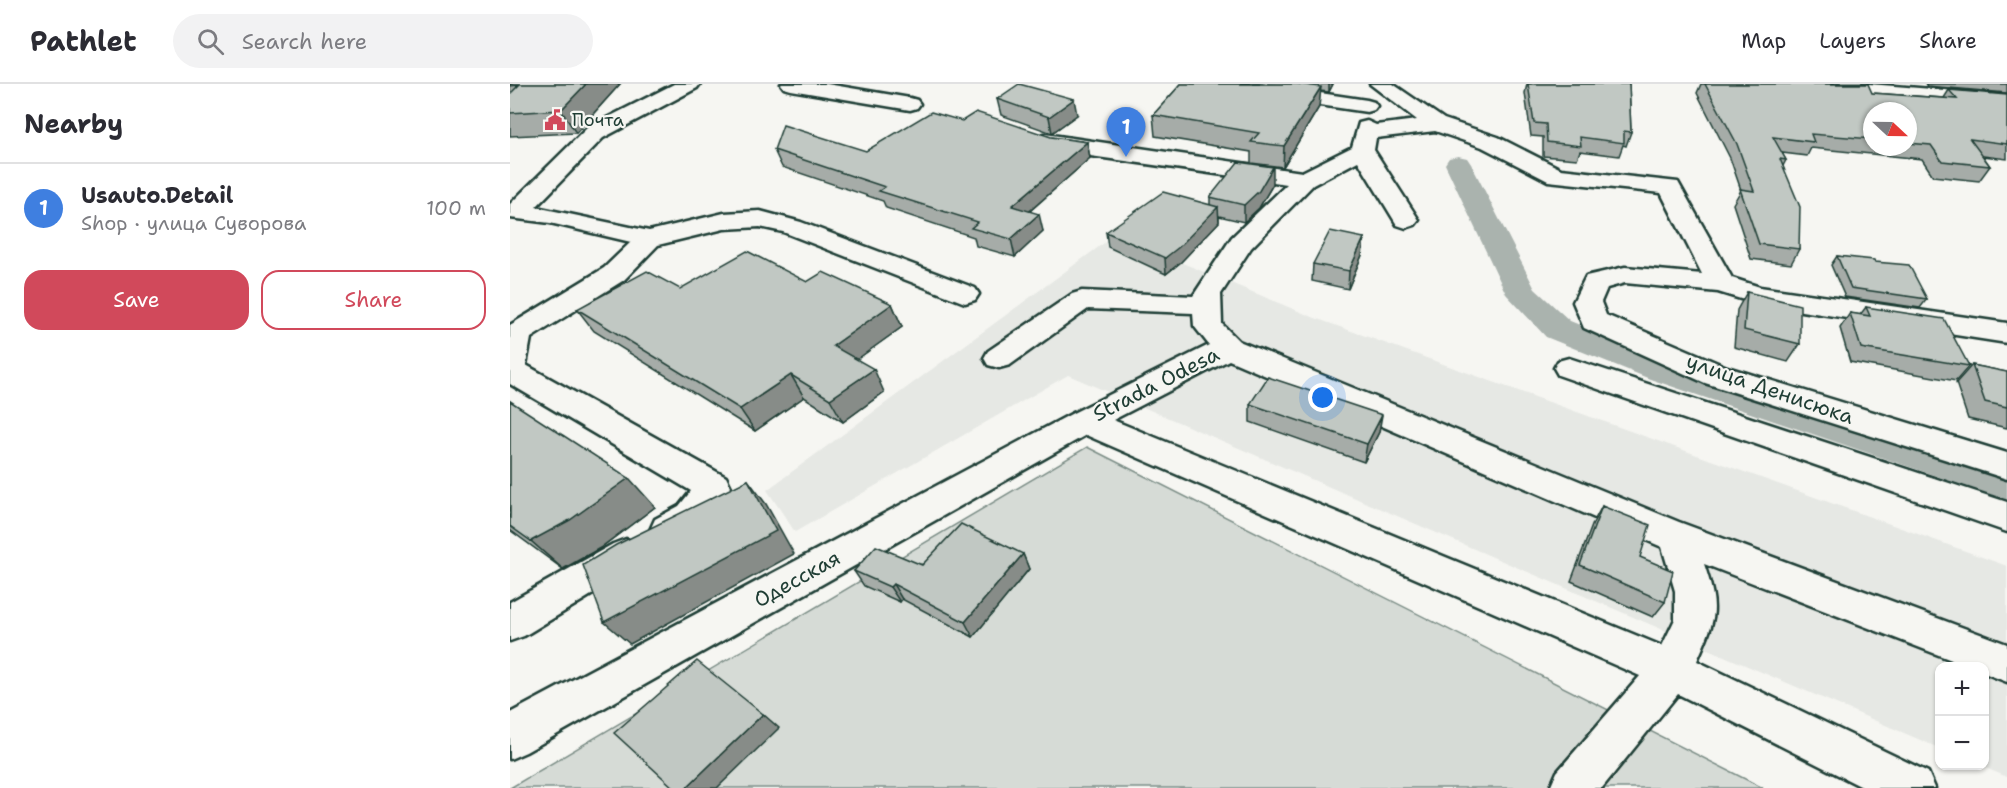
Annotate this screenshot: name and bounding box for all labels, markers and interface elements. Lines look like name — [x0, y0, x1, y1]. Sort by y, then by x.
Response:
search box — [173, 14, 593, 68]
text: Pathlet — [30, 22, 137, 60]
icon: search — [194, 25, 227, 58]
text: Search here — [242, 27, 367, 56]
text: Map — [1741, 27, 1786, 55]
text: Layers — [1819, 27, 1886, 55]
text: Share — [1919, 27, 1977, 55]
north arrow — [1863, 102, 1917, 156]
text: Nearby — [24, 106, 123, 141]
pin: 1 — [1106, 107, 1146, 157]
public building icon: Почта — [543, 108, 567, 132]
place label: Почта — [572, 108, 624, 132]
text: Usauto.Detail — [81, 181, 233, 210]
text: 1 — [39, 195, 48, 221]
text: 100 m — [426, 195, 486, 221]
text: Shop · улица Суворова — [81, 210, 306, 236]
button: Save — [24, 270, 249, 330]
button: Share — [261, 270, 486, 330]
street label: Strada Odesa — [1088, 340, 1224, 428]
street label: улица Денисюка — [1683, 347, 1857, 431]
your location — [1308, 383, 1337, 412]
street label: Одесская — [749, 544, 845, 614]
map controls — [1935, 662, 1989, 770]
button: + — [1935, 662, 1989, 716]
button: − — [1935, 716, 1989, 770]

